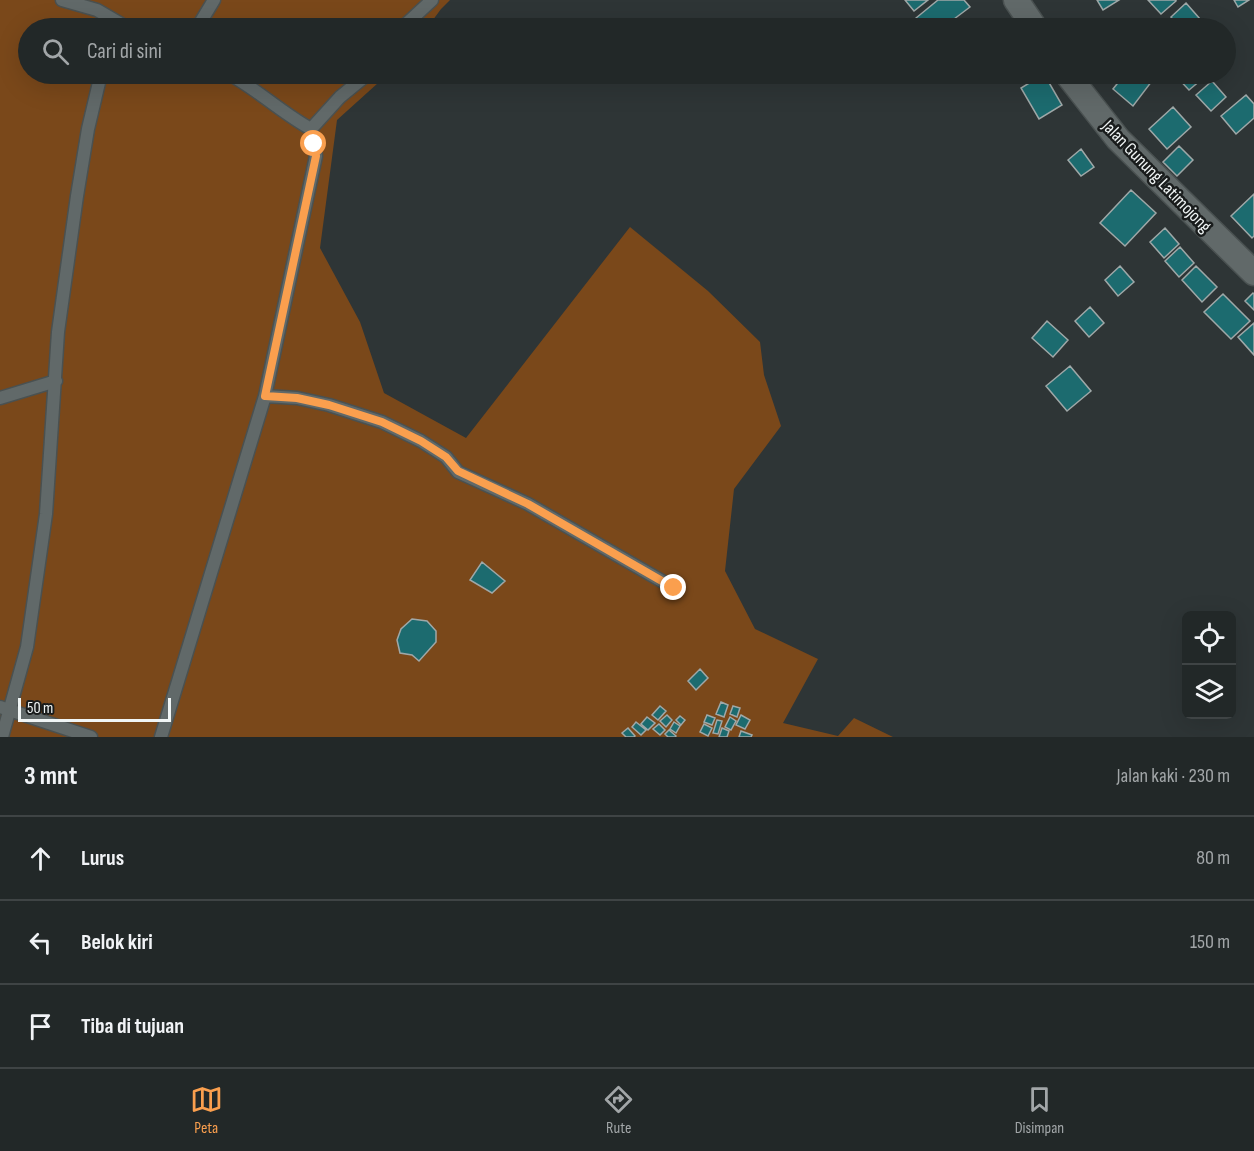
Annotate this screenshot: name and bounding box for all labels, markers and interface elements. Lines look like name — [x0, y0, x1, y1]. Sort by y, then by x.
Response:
search box — [18, 18, 1236, 84]
icon: search — [39, 35, 72, 68]
text: Cari di sini — [87, 38, 162, 65]
street label: Jalan Gunung Latimojong — [1097, 115, 1216, 237]
route start — [300, 130, 326, 156]
route end — [660, 574, 686, 600]
map controls — [1182, 611, 1236, 719]
button: locate — [1182, 611, 1236, 665]
button: layers — [1182, 665, 1236, 719]
scale bar — [18, 695, 171, 722]
text: 50 m — [27, 699, 53, 718]
text: 3 mnt — [24, 761, 77, 792]
text: Jalan kaki · 230 m — [1116, 764, 1230, 788]
icon: ahead — [24, 842, 57, 875]
text: Lurus — [81, 845, 124, 872]
text: 80 m — [1196, 846, 1230, 870]
icon: left — [24, 926, 57, 959]
text: Belok kiri — [81, 929, 153, 956]
text: 150 m — [1190, 930, 1230, 954]
icon: arrive — [24, 1010, 57, 1043]
text: Tiba di tujuan — [81, 1013, 184, 1040]
tab: Peta — [190, 1083, 223, 1138]
tab: Rute — [602, 1083, 635, 1138]
tab: Disimpan — [1015, 1083, 1064, 1138]

